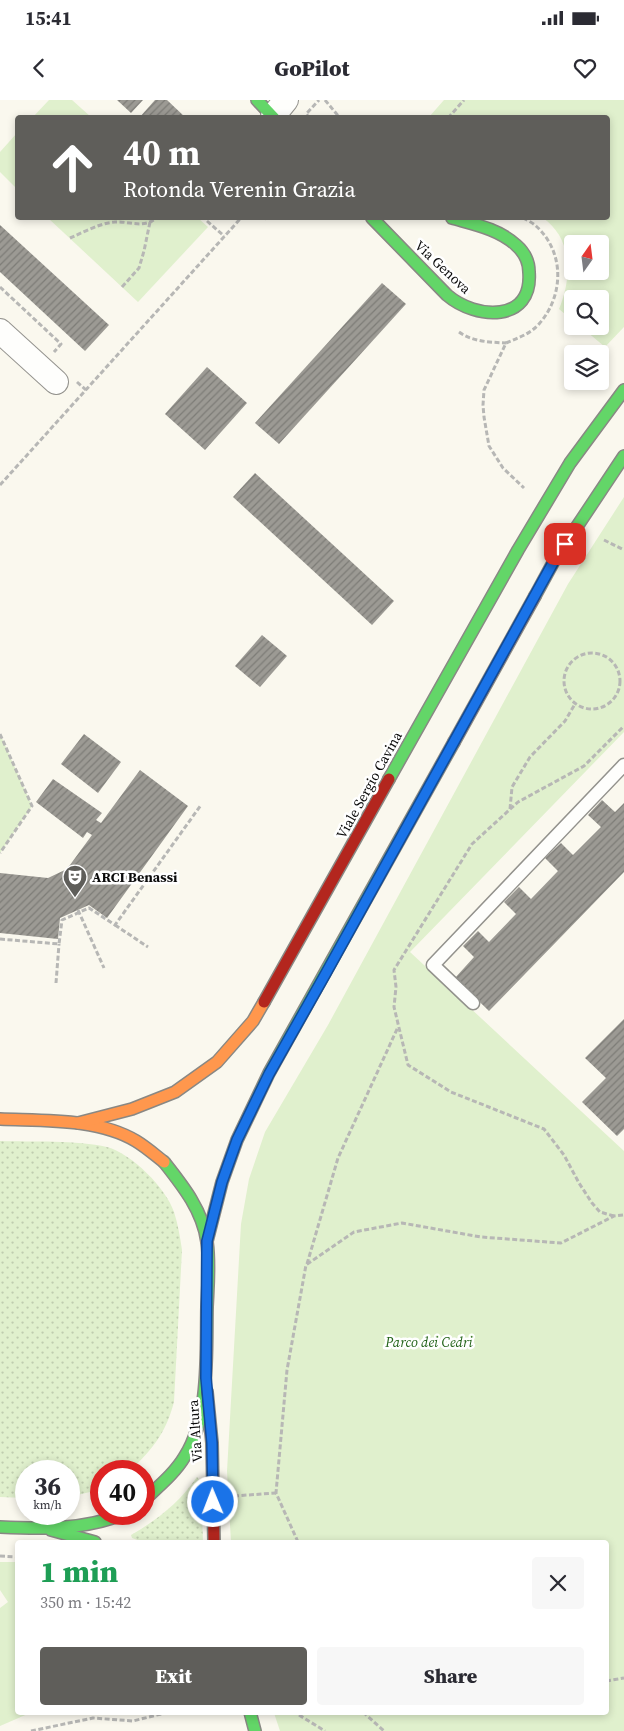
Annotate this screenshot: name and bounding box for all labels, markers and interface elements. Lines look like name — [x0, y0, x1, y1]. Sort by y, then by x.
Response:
text: 15:41 — [25, 5, 72, 31]
text: GoPilot — [274, 53, 350, 83]
icon: back — [25, 54, 53, 82]
icon: heart — [571, 54, 599, 82]
text: 40 m — [123, 129, 200, 177]
icon: ahead — [40, 135, 105, 200]
text: Rotonda Verenin Grazia — [123, 174, 356, 204]
north arrow — [564, 235, 609, 280]
map controls — [564, 235, 609, 390]
street label: Via Genova — [410, 236, 476, 299]
button: search — [564, 290, 609, 335]
button: layers — [564, 345, 609, 390]
pin — [544, 523, 586, 565]
icon: arrive — [551, 530, 579, 558]
street label: Viale Sergio Cavina — [331, 727, 407, 842]
theatre icon: ARCI Benassi — [62, 864, 88, 898]
place label: ARCI Benassi — [92, 867, 178, 887]
park label: Parco dei Cedri — [384, 1332, 473, 1352]
street label: Via Altura — [183, 1398, 207, 1463]
speed limit sign: 40 — [90, 1460, 155, 1525]
text: 36 — [34, 1469, 61, 1503]
position arrow — [186, 1475, 238, 1527]
text: km/h — [33, 1497, 62, 1513]
text: 1 min — [40, 1551, 118, 1592]
button: close — [532, 1557, 584, 1609]
text: 350 m · 15:42 — [40, 1591, 131, 1613]
button: Exit — [40, 1647, 307, 1705]
button: Share — [317, 1647, 584, 1705]

